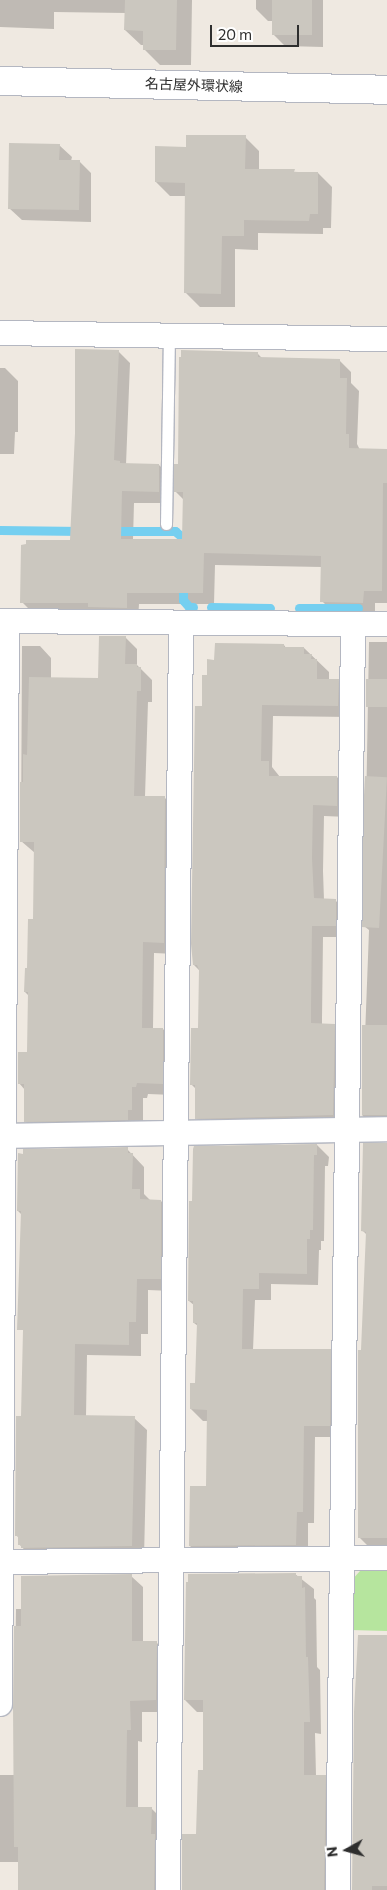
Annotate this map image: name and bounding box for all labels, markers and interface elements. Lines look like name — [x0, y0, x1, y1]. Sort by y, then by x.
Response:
scale bar — [212, 15, 301, 47]
text: 20 m — [218, 25, 252, 43]
street label: 名古屋外環状線 — [145, 75, 243, 95]
north arrow — [322, 1825, 372, 1875]
text: N — [323, 1846, 341, 1858]

